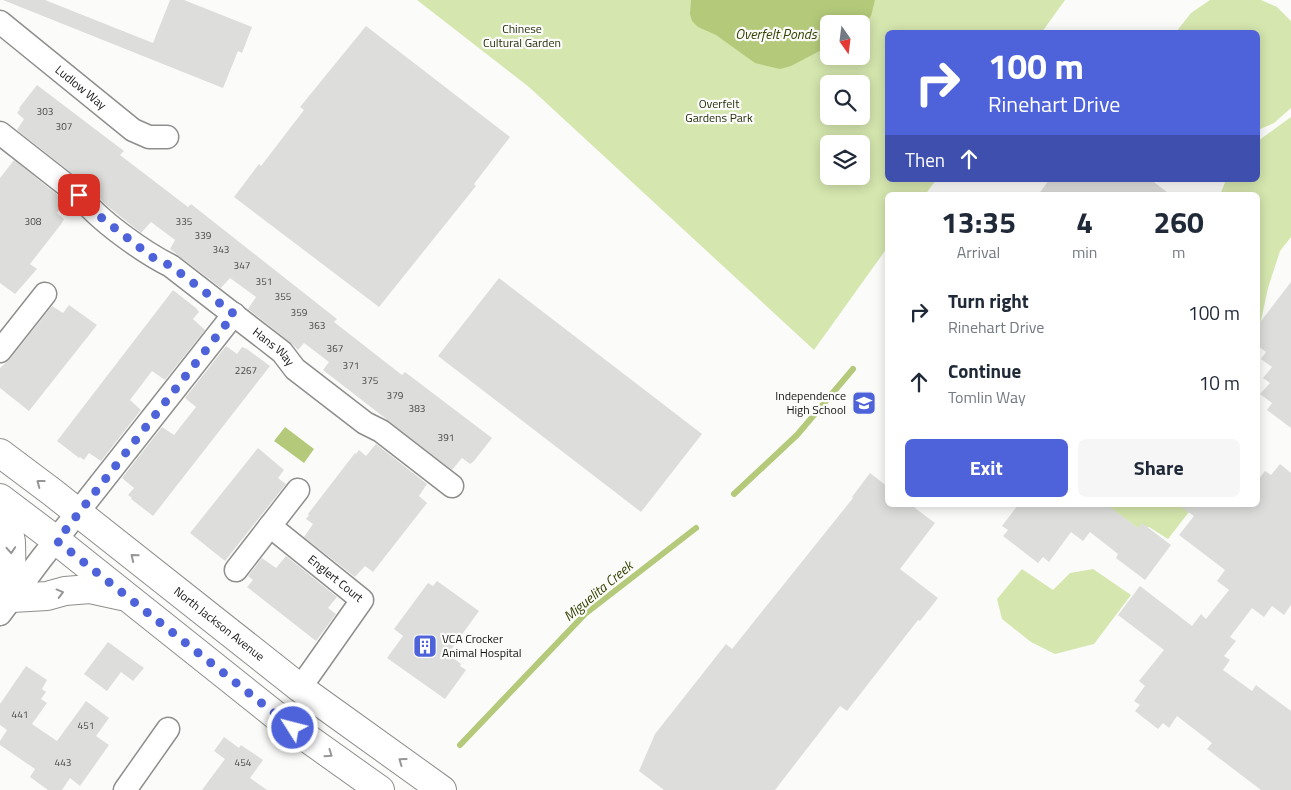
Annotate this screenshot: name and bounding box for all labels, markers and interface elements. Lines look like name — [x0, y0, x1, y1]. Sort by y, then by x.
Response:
north arrow — [820, 15, 870, 65]
map controls — [820, 15, 870, 185]
park label: Chinese Cultural Garden — [483, 19, 561, 52]
water label: Overfelt Ponds — [735, 23, 818, 44]
text: 100 m — [988, 39, 1084, 93]
icon: right — [905, 50, 970, 115]
street label: Ludlow Way — [51, 60, 111, 114]
button: search — [820, 75, 870, 125]
text: Rinehart Drive — [988, 87, 1120, 121]
park label: Overfelt Gardens Park — [685, 94, 753, 127]
house number: 303 — [37, 104, 53, 119]
house number: 307 — [56, 119, 72, 134]
button: layers — [820, 135, 870, 185]
text: Then — [905, 145, 945, 174]
icon: ahead — [955, 145, 983, 173]
pin — [58, 174, 100, 216]
icon: arrive — [65, 181, 93, 209]
text: 13:35 — [941, 199, 1016, 245]
text: 4 — [1076, 199, 1093, 245]
text: 260 — [1154, 199, 1204, 245]
house number: 308 — [25, 214, 42, 229]
house number: 335 — [176, 214, 193, 229]
house number: 339 — [195, 228, 212, 243]
text: Arrival — [957, 240, 1000, 264]
text: min — [1072, 240, 1097, 264]
text: m — [1172, 240, 1185, 264]
house number: 343 — [213, 242, 229, 257]
house number: 347 — [234, 258, 250, 273]
house number: 351 — [256, 274, 272, 289]
text: Turn right — [948, 286, 1029, 315]
house number: 355 — [275, 289, 292, 304]
icon: right — [905, 298, 933, 326]
text: 100 m — [1188, 298, 1240, 327]
house number: 359 — [291, 305, 308, 320]
text: Rinehart Drive — [948, 315, 1044, 339]
house number: 363 — [309, 318, 325, 333]
street label: Hans Way — [249, 322, 300, 370]
house number: 367 — [327, 341, 343, 356]
text: Continue — [948, 356, 1021, 385]
house number: 371 — [343, 358, 359, 373]
house number: 2267 — [235, 363, 257, 378]
icon: ahead — [905, 368, 933, 396]
text: 10 m — [1199, 368, 1240, 397]
house number: 375 — [362, 373, 379, 388]
text: Tomlin Way — [948, 385, 1026, 409]
place label: Independence High School — [775, 386, 846, 419]
house number: 379 — [387, 388, 404, 403]
school or university icon: Independence High School — [851, 390, 877, 416]
house number: 383 — [409, 401, 425, 416]
house number: 391 — [438, 430, 454, 445]
button: Exit — [905, 439, 1068, 497]
button: Share — [1078, 439, 1240, 497]
one-way arrow — [36, 480, 46, 489]
one-way arrow — [6, 546, 17, 554]
street label: Englert Court — [304, 550, 368, 607]
one-way arrow — [131, 554, 140, 562]
water label: Miguelita Creek — [558, 554, 638, 626]
street label: North Jackson Avenue — [170, 582, 269, 666]
one-way arrow — [56, 588, 64, 599]
place label: VCA Crocker Animal Hospital — [442, 629, 522, 662]
building icon: VCA Crocker Animal Hospital — [412, 633, 438, 659]
position arrow — [266, 701, 318, 753]
house number: 441 — [12, 707, 28, 722]
house number: 451 — [78, 718, 94, 733]
one-way arrow — [324, 748, 333, 757]
house number: 443 — [55, 755, 71, 770]
house number: 454 — [235, 755, 252, 770]
one-way arrow — [398, 758, 408, 767]

